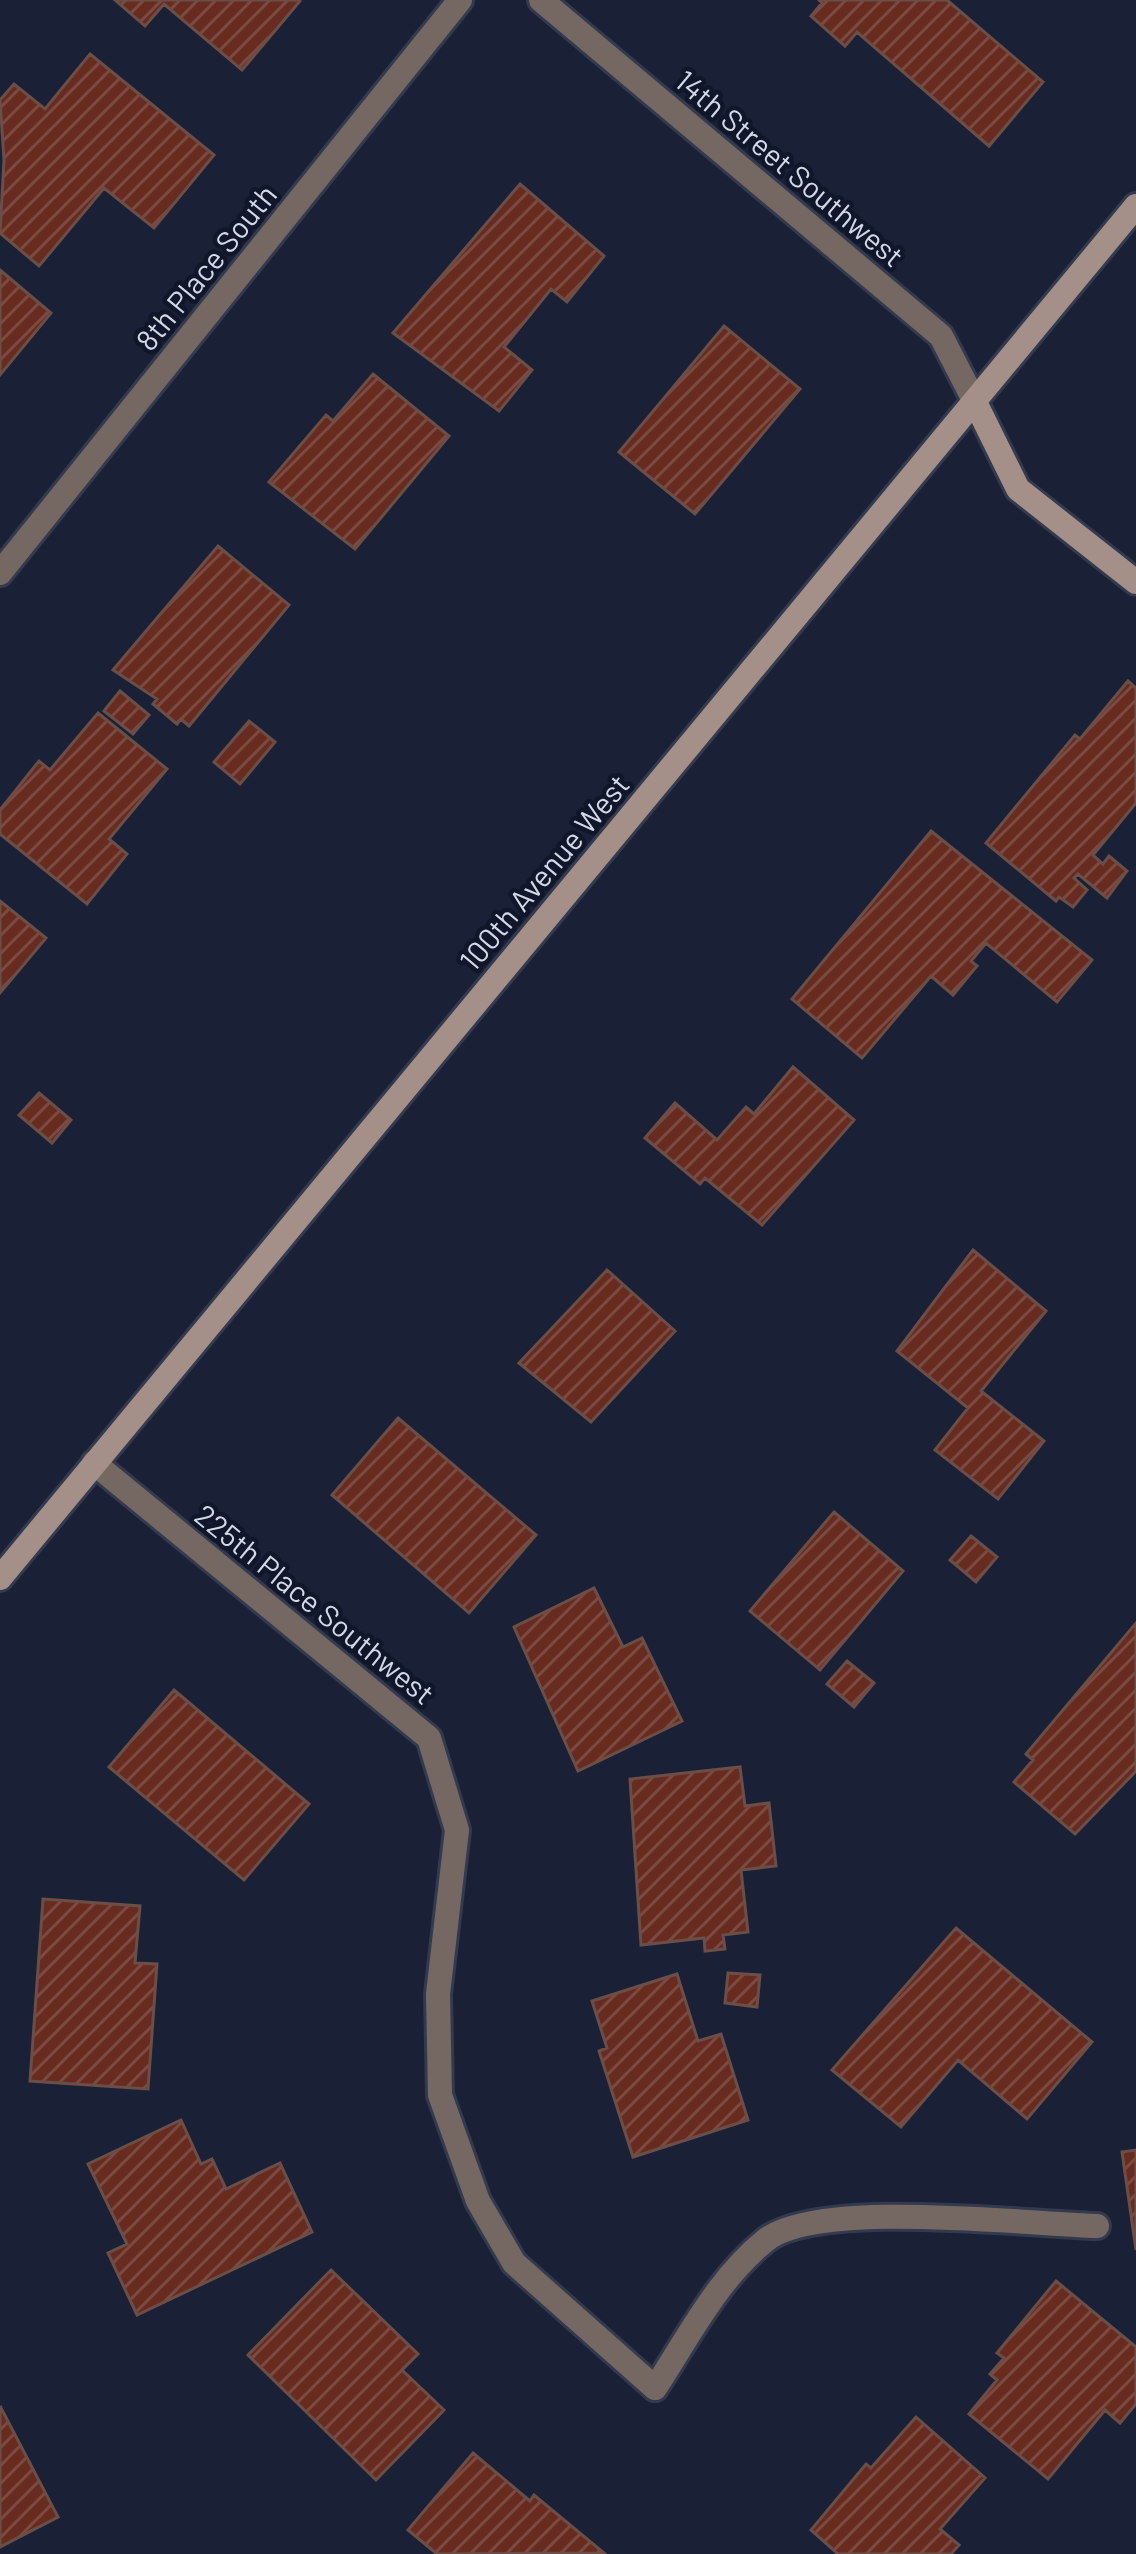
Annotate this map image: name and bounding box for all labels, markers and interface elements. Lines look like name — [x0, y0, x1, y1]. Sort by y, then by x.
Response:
street label: 14th Street Southwest — [669, 61, 912, 273]
street label: 8th Place South — [128, 176, 283, 357]
street label: 100th Avenue West — [451, 766, 636, 977]
street label: 225th Place Southwest — [188, 1496, 442, 1711]

